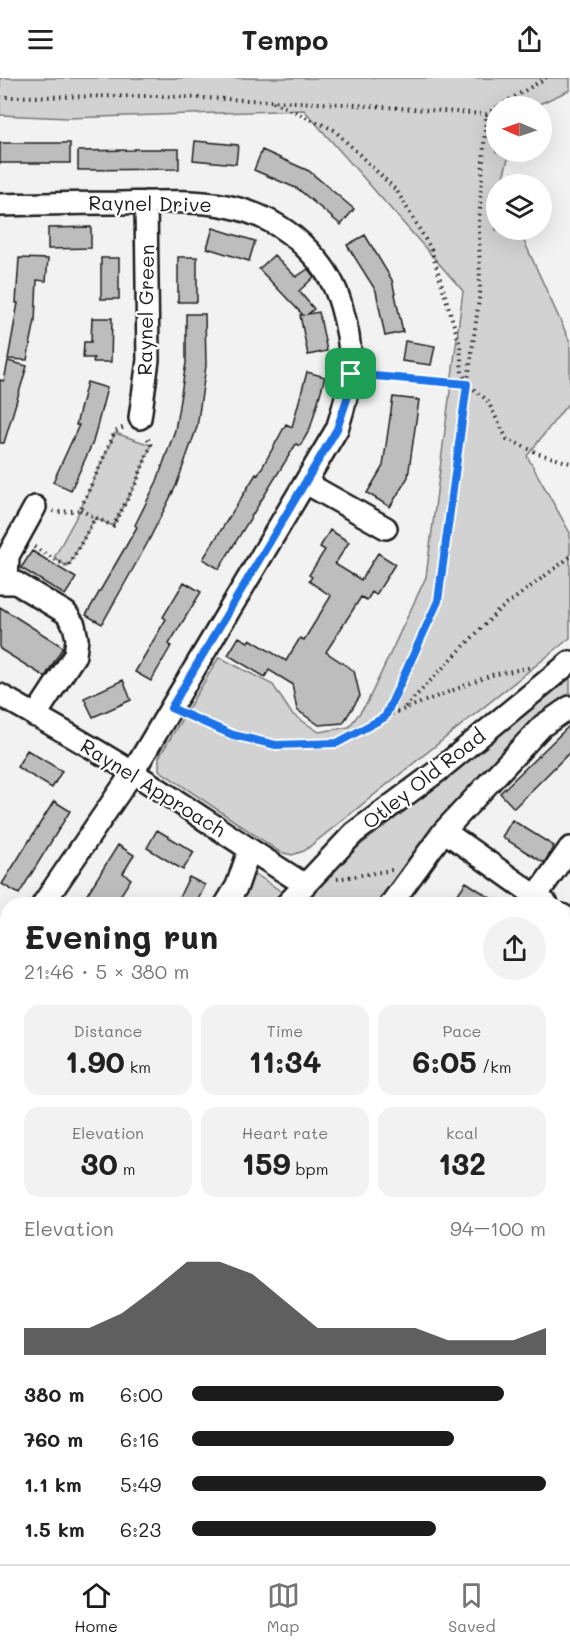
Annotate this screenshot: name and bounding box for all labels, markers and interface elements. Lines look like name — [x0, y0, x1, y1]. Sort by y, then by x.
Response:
text: Tempo — [242, 22, 328, 57]
icon: menu — [24, 23, 57, 56]
icon: share — [513, 23, 546, 56]
north arrow — [486, 96, 552, 162]
map controls — [486, 96, 552, 240]
button: layers — [486, 174, 552, 240]
street label: Raynel Drive — [88, 189, 212, 217]
street label: Raynel Green — [131, 244, 159, 376]
pin — [325, 348, 376, 399]
icon: arrive — [334, 357, 367, 390]
street label: Otley Old Road — [357, 722, 490, 834]
street label: Raynel Approach — [76, 732, 231, 842]
text: Evening run — [24, 914, 218, 957]
button: share — [483, 917, 546, 980]
text: 21:46 · 5 × 380 m — [24, 958, 189, 984]
text: Distance — [74, 1020, 142, 1041]
text: Time — [267, 1020, 303, 1041]
text: Pace — [442, 1020, 482, 1041]
text: 1.90 — [65, 1041, 125, 1081]
text: 11:34 — [248, 1041, 322, 1081]
text: 6:05 — [412, 1041, 477, 1081]
text: km — [125, 1056, 151, 1077]
text: /km — [477, 1056, 512, 1077]
text: Elevation — [72, 1122, 144, 1143]
text: Heart rate — [242, 1122, 328, 1143]
text: kcal — [446, 1122, 478, 1143]
text: 30 — [80, 1143, 118, 1183]
text: 159 — [242, 1143, 290, 1183]
text: 132 — [438, 1143, 486, 1183]
text: m — [118, 1158, 136, 1179]
text: bpm — [290, 1158, 328, 1179]
text: Elevation — [24, 1215, 114, 1241]
text: 94–100 m — [450, 1215, 546, 1241]
text: 380 m — [24, 1381, 84, 1407]
text: 6:00 — [120, 1381, 163, 1407]
text: 760 m — [24, 1426, 83, 1452]
text: 6:16 — [120, 1426, 159, 1452]
text: 1.1 km — [24, 1471, 82, 1497]
text: 5:49 — [120, 1471, 161, 1497]
text: 1.5 km — [24, 1516, 85, 1542]
text: 6:23 — [120, 1516, 161, 1542]
tab: Home — [74, 1579, 118, 1636]
tab: Map — [267, 1579, 300, 1636]
tab: Saved — [448, 1579, 496, 1636]

